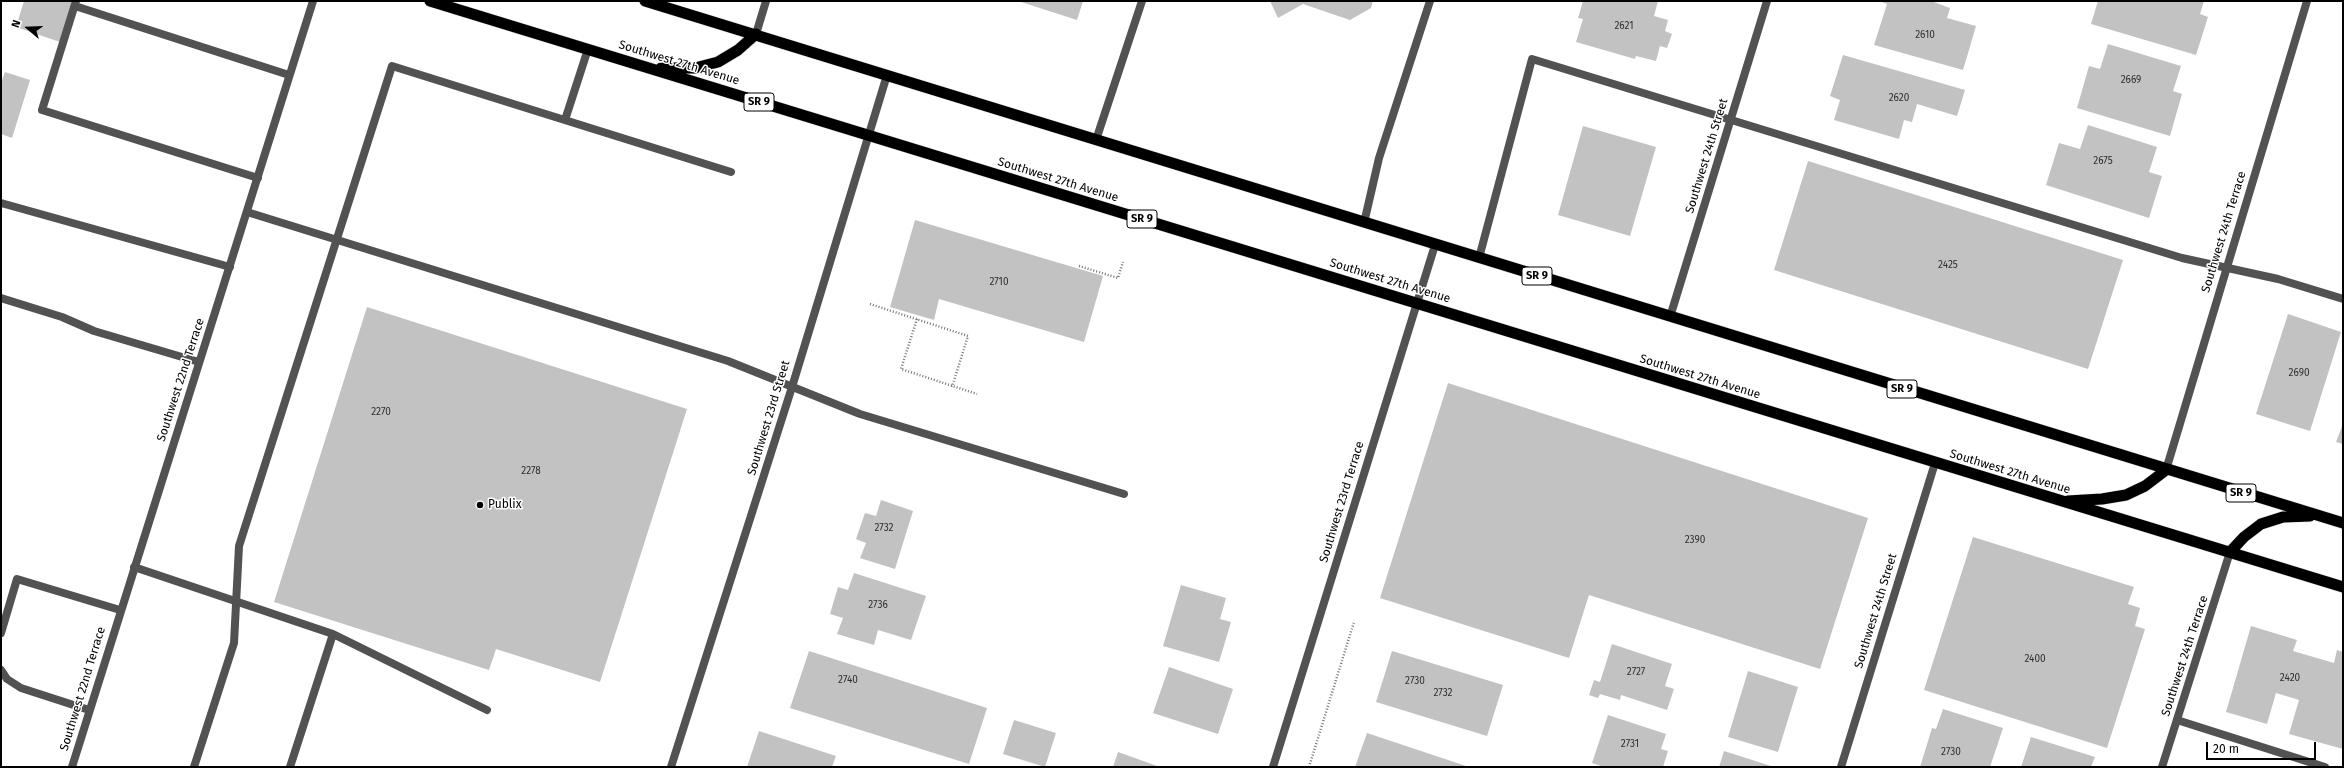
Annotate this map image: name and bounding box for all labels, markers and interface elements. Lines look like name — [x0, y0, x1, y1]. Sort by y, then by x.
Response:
north arrow — [8, 8, 48, 48]
text: N — [9, 18, 24, 30]
house number: 2621 — [1614, 20, 1634, 32]
house number: 2610 — [1915, 29, 1935, 41]
street label: Southwest 27th Avenue — [617, 38, 741, 88]
house number: 2669 — [2121, 74, 2141, 86]
house number: 2620 — [1889, 92, 1909, 104]
road number: SR 9 — [744, 93, 774, 111]
street label: Southwest 24th Street — [1683, 97, 1731, 215]
street label: Southwest 27th Avenue — [996, 155, 1120, 205]
house number: 2675 — [2093, 155, 2113, 167]
street label: Southwest 24th Terrace — [2199, 170, 2249, 294]
road number: SR 9 — [1127, 210, 1157, 228]
street label: Southwest 27th Avenue — [1328, 256, 1452, 306]
house number: 2425 — [1938, 259, 1958, 271]
road number: SR 9 — [1522, 267, 1552, 285]
house number: 2710 — [989, 276, 1009, 288]
street label: Southwest 22nd Terrace — [154, 316, 208, 444]
street label: Southwest 27th Avenue — [1638, 352, 1762, 402]
street label: Southwest 23rd Street — [745, 359, 793, 477]
house number: 2690 — [2289, 367, 2309, 379]
road number: SR 9 — [1887, 380, 1917, 398]
house number: 2270 — [371, 406, 391, 418]
street label: Southwest 23rd Terrace — [1317, 440, 1367, 564]
street label: Southwest 27th Avenue — [1948, 447, 2072, 497]
house number: 2278 — [521, 465, 541, 477]
road number: SR 9 — [2226, 484, 2256, 502]
place label: Publix — [488, 498, 521, 512]
marker: Publix — [475, 500, 485, 510]
house number: 2732 — [874, 522, 894, 534]
house number: 2390 — [1685, 534, 1705, 546]
street label: Southwest 24th Street — [1852, 552, 1900, 670]
street label: Southwest 24th Terrace — [2159, 594, 2211, 718]
house number: 2736 — [868, 599, 888, 611]
street label: Southwest 22nd Terrace — [57, 625, 109, 753]
house number: 2400 — [2024, 653, 2046, 665]
house number: 2727 — [1627, 666, 1645, 678]
house number: 2420 — [2280, 672, 2300, 684]
house number: 2740 — [838, 674, 858, 686]
house number: 2730 — [1405, 675, 1425, 687]
house number: 2732 — [1433, 687, 1453, 699]
scale bar — [2208, 734, 2318, 760]
house number: 2731 — [1621, 738, 1639, 750]
text: 20 m — [2213, 742, 2239, 756]
house number: 2730 — [1941, 746, 1961, 758]

